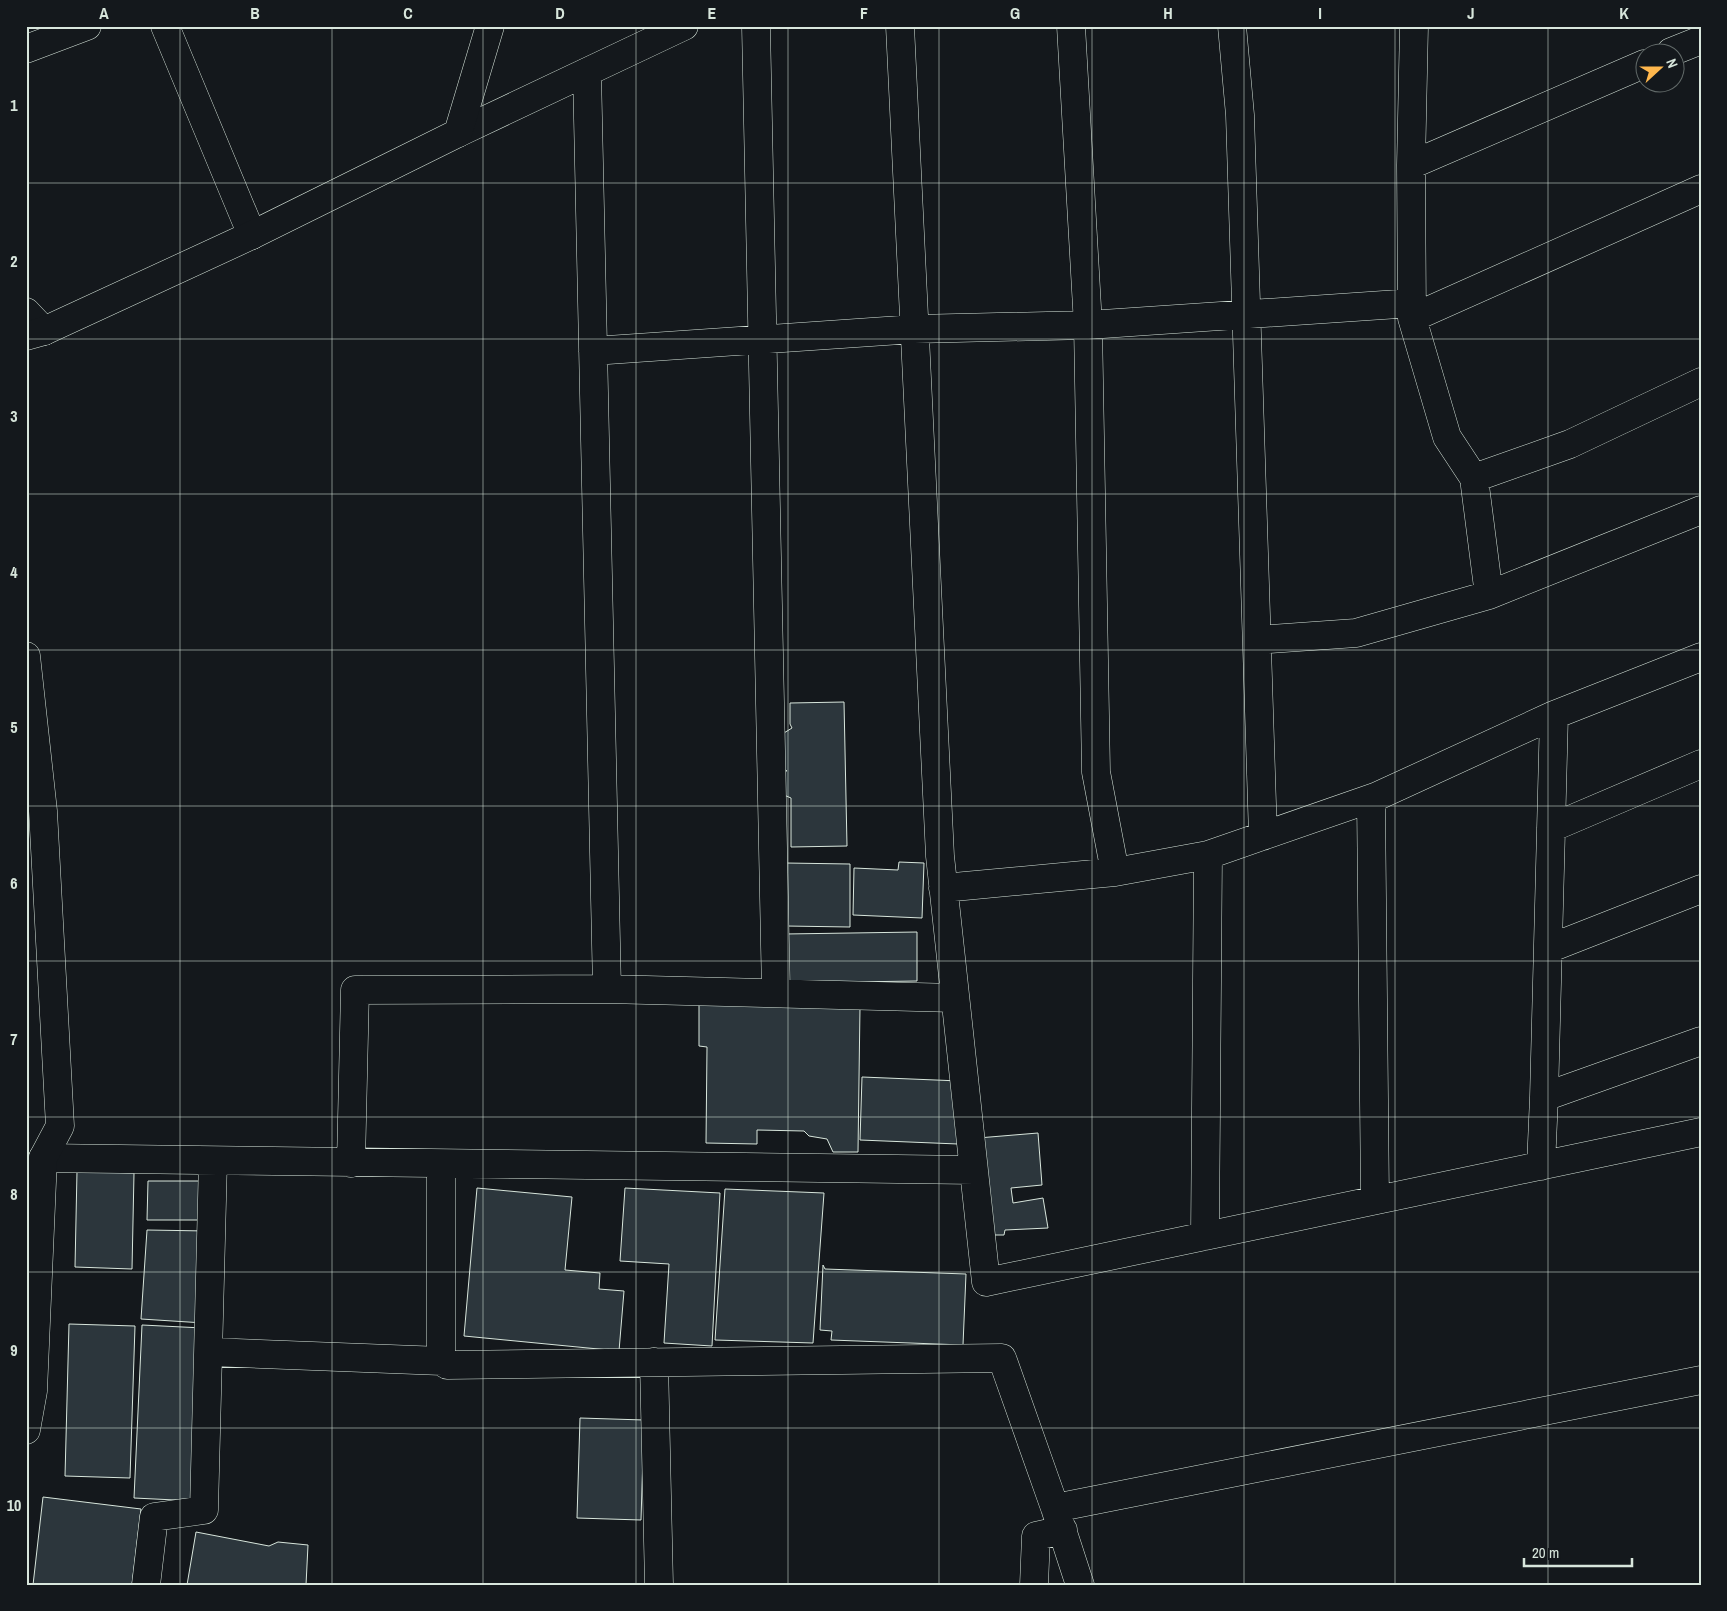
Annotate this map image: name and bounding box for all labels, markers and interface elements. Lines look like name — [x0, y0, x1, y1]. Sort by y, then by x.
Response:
text: A — [99, 2, 109, 24]
text: B — [250, 2, 260, 24]
text: C — [403, 2, 413, 24]
text: D — [555, 2, 565, 24]
text: E — [708, 2, 717, 24]
text: F — [860, 2, 868, 24]
text: G — [1010, 2, 1020, 24]
text: H — [1163, 2, 1173, 24]
text: I — [1318, 2, 1322, 24]
text: J — [1467, 2, 1475, 24]
text: K — [1619, 2, 1629, 24]
north arrow — [1634, 42, 1684, 92]
text: N — [1662, 56, 1682, 70]
text: 1 — [10, 94, 18, 116]
text: 2 — [10, 250, 18, 272]
text: 3 — [10, 405, 18, 427]
text: 4 — [10, 561, 18, 583]
text: 5 — [10, 716, 18, 738]
text: 6 — [10, 872, 18, 894]
text: 7 — [10, 1028, 18, 1050]
text: 8 — [10, 1183, 18, 1205]
text: 9 — [10, 1339, 18, 1361]
text: 10 — [7, 1494, 21, 1516]
scale bar — [1524, 1536, 1632, 1568]
text: 20 m — [1532, 1542, 1559, 1563]

